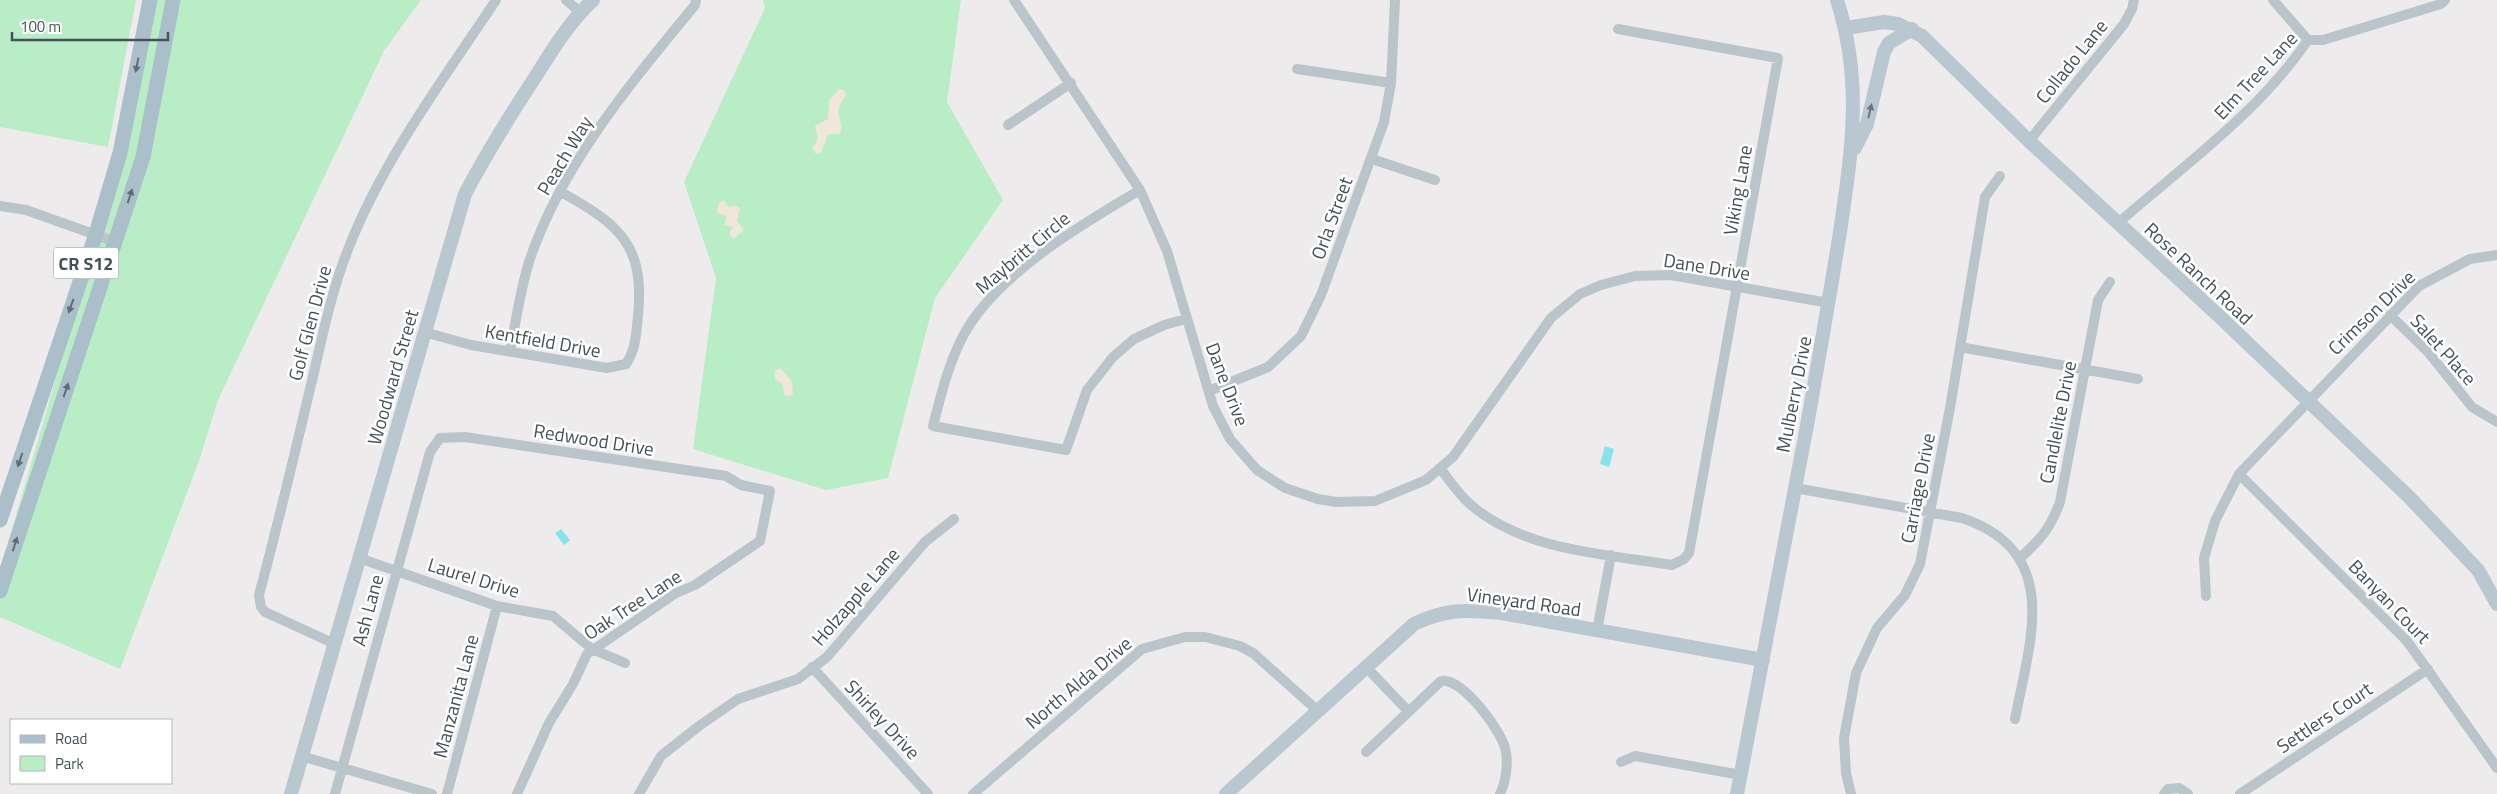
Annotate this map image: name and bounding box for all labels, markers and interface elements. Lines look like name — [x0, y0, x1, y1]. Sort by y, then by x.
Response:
scale bar — [12, 10, 169, 42]
street label: Collado Lane — [2028, 13, 2114, 109]
text: 100 m — [20, 15, 61, 38]
street label: Elm Tree Lane — [2206, 24, 2304, 126]
one-way arrow — [133, 57, 141, 73]
one-way arrow — [1866, 103, 1874, 119]
street label: Peach Way — [529, 110, 599, 200]
street label: Viking Lane — [1715, 143, 1759, 237]
street label: Orla Street — [1303, 172, 1359, 263]
one-way arrow — [127, 188, 135, 203]
street label: Maybritt Circle — [968, 204, 1076, 300]
street label: Rose Ranch Road — [2138, 215, 2260, 331]
street label: Dane Drive — [1662, 245, 1752, 287]
road number: CR S12 — [54, 248, 118, 278]
street label: Golf Glen Drive — [280, 262, 338, 384]
street label: Crimson Drive — [2321, 263, 2421, 361]
one-way arrow — [67, 298, 75, 313]
street label: Woodward Street — [359, 305, 425, 448]
street label: Salet Place — [2404, 307, 2484, 391]
street label: Kentfield Drive — [483, 316, 603, 364]
street label: Mulberry Drive — [1767, 333, 1819, 455]
street label: Dane Drive — [1199, 338, 1257, 430]
street label: Candlelite Drive — [2031, 358, 2083, 486]
one-way arrow — [63, 383, 70, 398]
street label: Redwood Drive — [532, 415, 656, 463]
street label: Carriage Drive — [1892, 430, 1942, 546]
one-way arrow — [15, 452, 23, 467]
one-way arrow — [11, 537, 19, 552]
street label: Holzapple Lane — [804, 540, 906, 652]
street label: Laurel Drive — [424, 549, 524, 605]
street label: Banyan Court — [2342, 552, 2438, 650]
street label: Oak Tree Lane — [577, 561, 687, 647]
street label: Ash Lane — [344, 571, 390, 649]
street label: Vineyard Road — [1465, 579, 1583, 623]
street label: North Alda Drive — [1018, 629, 1138, 735]
street label: Manzanita Lane — [425, 631, 485, 761]
street label: Shirley Drive — [838, 673, 928, 765]
street label: Settlers Court — [2270, 674, 2378, 760]
legend — [10, 719, 172, 784]
text: Road — [55, 727, 87, 750]
text: Park — [55, 752, 84, 775]

